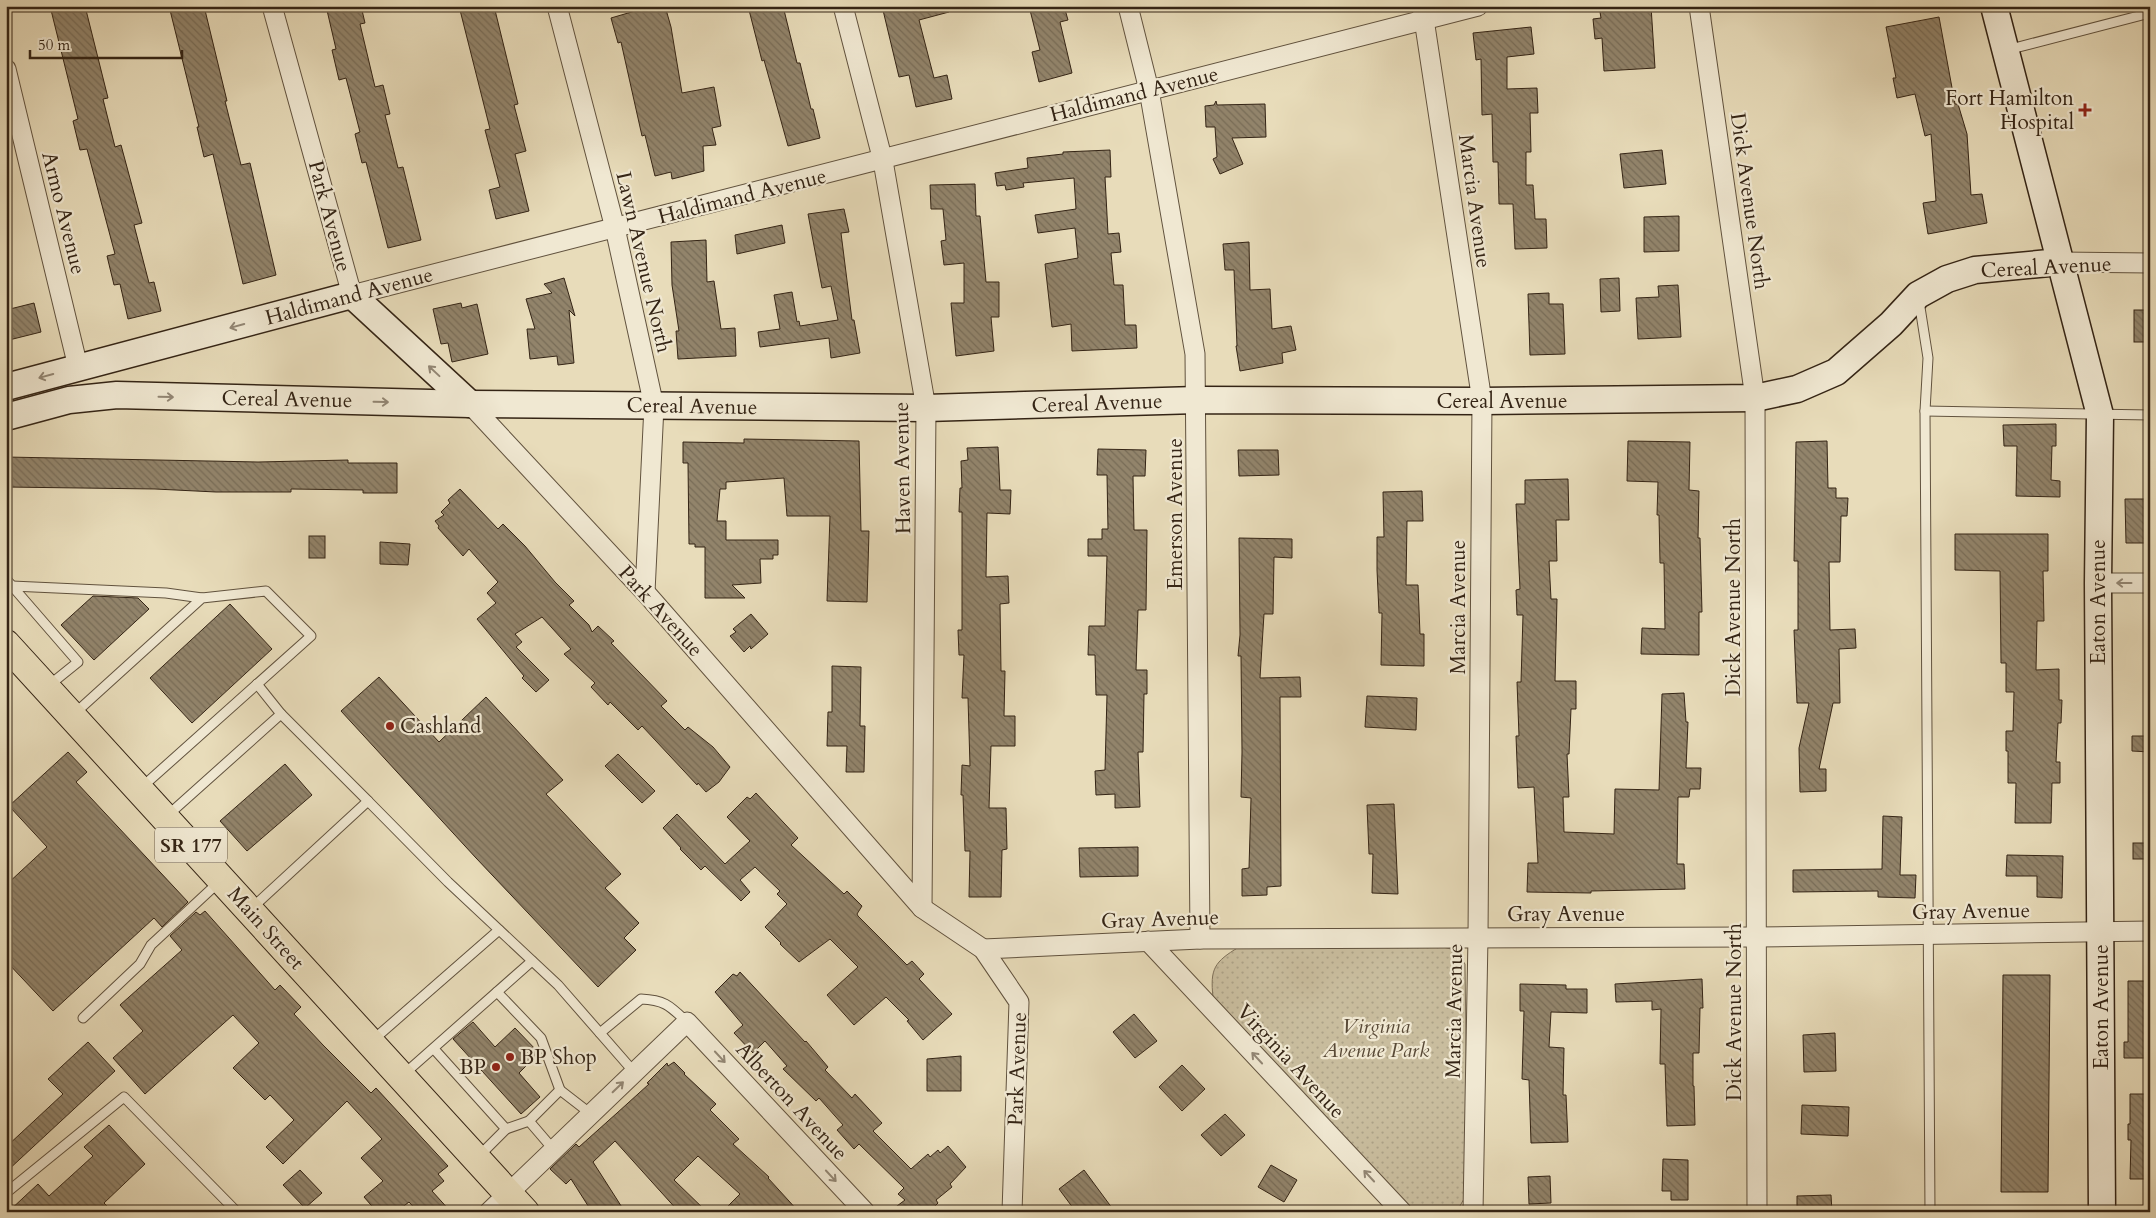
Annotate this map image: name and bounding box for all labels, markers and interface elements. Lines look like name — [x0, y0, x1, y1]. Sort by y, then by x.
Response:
scale bar — [30, 28, 182, 60]
text: 50 m — [38, 35, 70, 55]
street label: Haldimand Avenue — [1047, 60, 1221, 129]
place label: Fort Hamilton Hospital — [1945, 84, 2074, 137]
marker: Fort Hamilton Hospital — [2078, 103, 2092, 117]
street label: Dick Avenue North — [1723, 111, 1776, 292]
street label: Marcia Avenue — [1451, 132, 1498, 270]
street label: Armo Avenue — [34, 149, 93, 277]
street label: Park Avenue — [301, 157, 358, 275]
street label: Haldimand Avenue — [655, 162, 829, 231]
street label: Lawn Avenue North — [609, 169, 679, 356]
street label: Cereal Avenue — [1980, 250, 2112, 285]
street label: Haldimand Avenue — [262, 260, 436, 333]
one-way arrow — [229, 321, 245, 331]
one-way arrow — [427, 365, 440, 377]
one-way arrow — [38, 372, 54, 381]
street label: Cereal Avenue — [221, 384, 353, 415]
street label: Cereal Avenue — [1031, 387, 1163, 420]
street label: Cereal Avenue — [1437, 387, 1567, 416]
street label: Cereal Avenue — [626, 391, 758, 422]
one-way arrow — [158, 392, 174, 401]
one-way arrow — [373, 397, 389, 406]
street label: Haven Avenue — [887, 402, 918, 534]
street label: Emerson Avenue — [1161, 438, 1190, 590]
street label: Dick Avenue North — [1719, 517, 1748, 696]
street label: Eaton Avenue — [2084, 539, 2113, 665]
street label: Marcia Avenue — [1444, 540, 1473, 674]
street label: Park Avenue — [612, 559, 710, 663]
one-way arrow — [2116, 578, 2132, 588]
place label: Cashland — [400, 712, 481, 741]
marker: Cashland — [384, 720, 396, 732]
road number: SR 177 — [155, 828, 227, 862]
street label: Main Street — [220, 880, 311, 977]
street label: Gray Avenue — [1912, 896, 2030, 927]
street label: Gray Avenue — [1507, 900, 1625, 929]
street label: Gray Avenue — [1100, 903, 1220, 936]
street label: Dick Avenue North — [1720, 922, 1749, 1101]
street label: Marcia Avenue — [1439, 943, 1470, 1079]
street label: Eaton Avenue — [2087, 944, 2116, 1070]
street label: Virginia Avenue — [1230, 998, 1351, 1125]
street label: Park Avenue — [1001, 1011, 1034, 1127]
park label: Virginia Avenue Park — [1322, 1012, 1430, 1065]
street label: Alberton Avenue — [729, 1036, 854, 1167]
place label: BP Shop — [520, 1043, 597, 1072]
marker: BP Shop — [504, 1051, 516, 1063]
one-way arrow — [714, 1051, 726, 1064]
one-way arrow — [1251, 1051, 1263, 1064]
place label: BP — [459, 1053, 486, 1082]
marker: BP — [490, 1061, 502, 1073]
one-way arrow — [612, 1081, 625, 1093]
one-way arrow — [825, 1170, 837, 1182]
one-way arrow — [1363, 1170, 1375, 1183]

